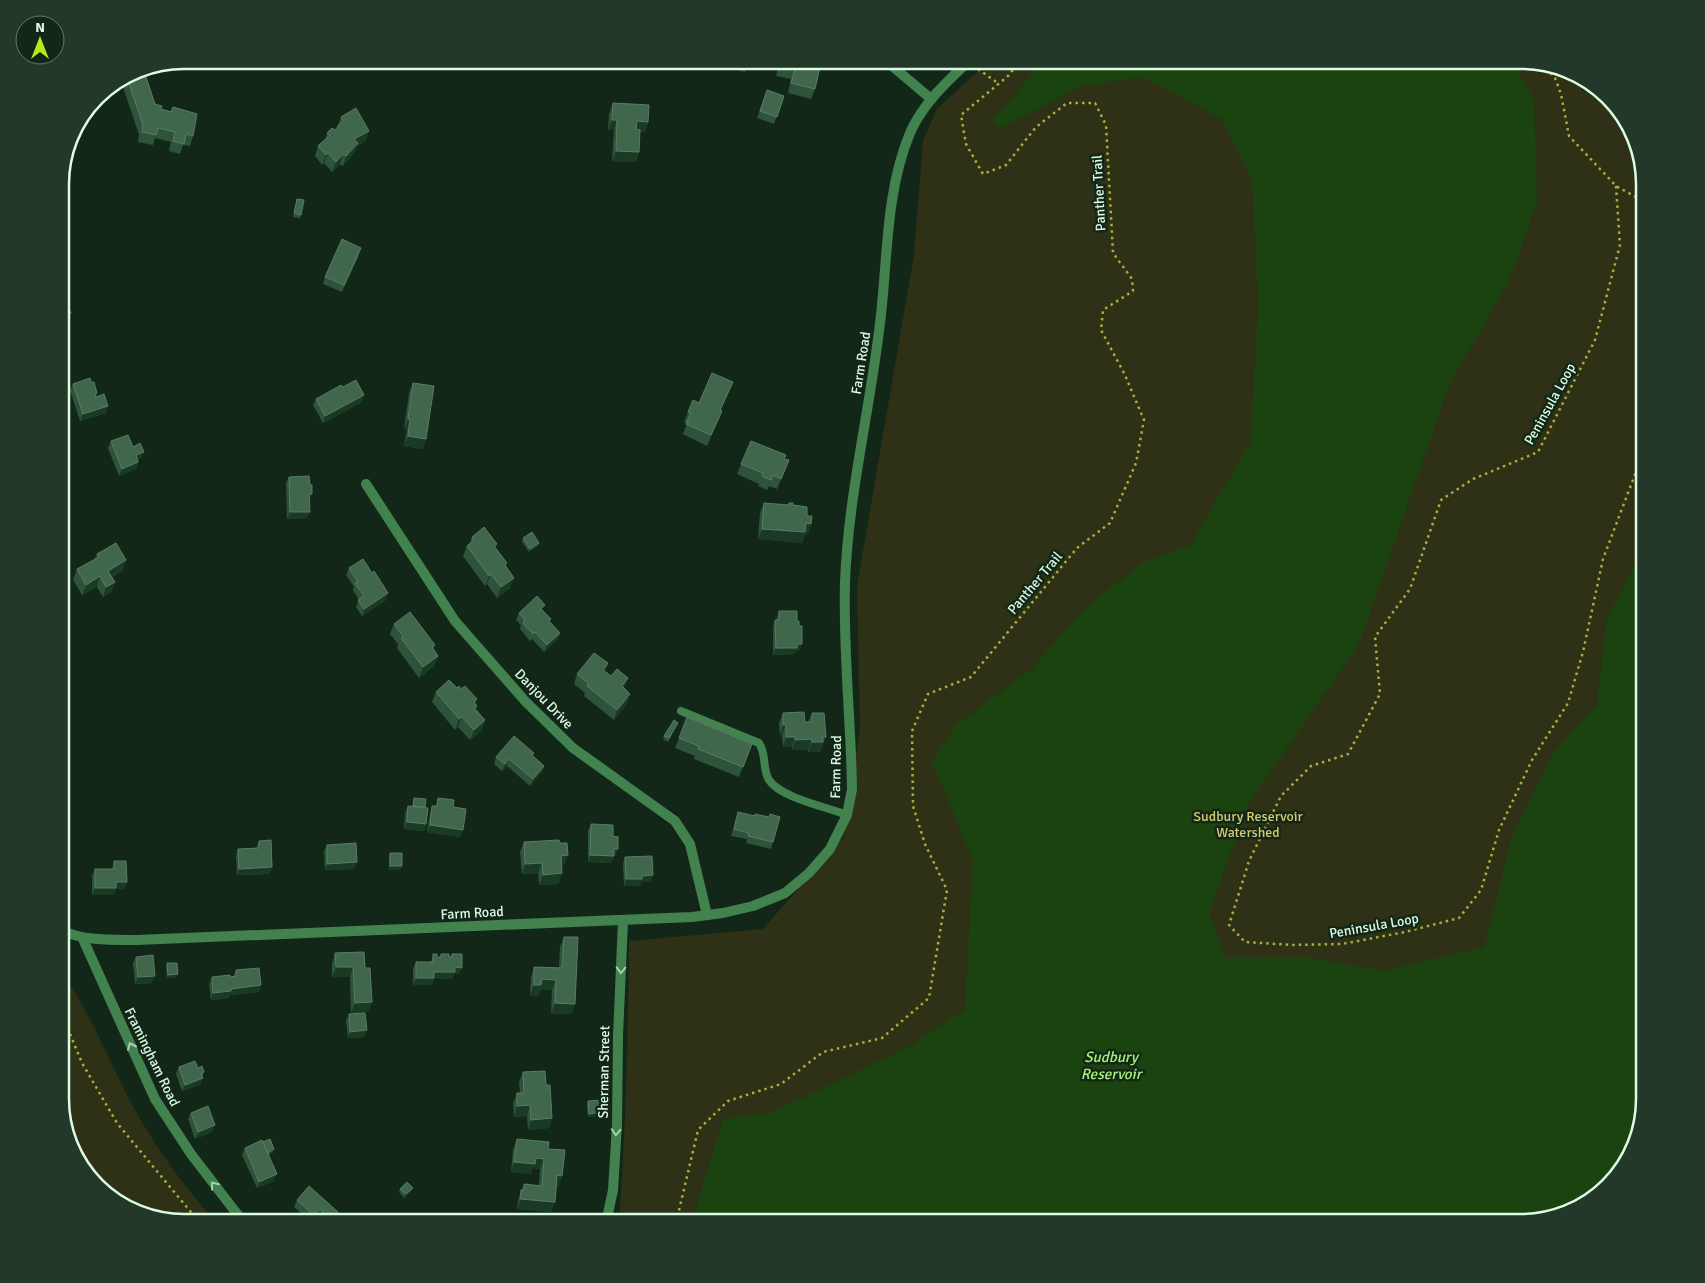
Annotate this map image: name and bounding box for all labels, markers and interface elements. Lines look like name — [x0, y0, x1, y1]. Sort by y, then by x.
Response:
north arrow — [15, 15, 65, 65]
text: N — [35, 19, 45, 36]
street label: Panther Trail — [1089, 154, 1109, 232]
street label: Farm Road — [848, 330, 874, 396]
street label: Peninsula Loop — [1521, 360, 1579, 448]
street label: Panther Trail — [1004, 548, 1066, 618]
street label: Danjou Drive — [511, 665, 577, 733]
street label: Farm Road — [827, 735, 845, 799]
park label: Sudbury Reservoir Watershed — [1193, 808, 1304, 841]
street label: Farm Road — [440, 903, 504, 923]
street label: Peninsula Loop — [1328, 910, 1420, 942]
one-way arrow — [616, 966, 626, 974]
street label: Framingham Road — [121, 1005, 183, 1109]
street label: Sherman Street — [595, 1025, 613, 1119]
one-way arrow — [126, 1042, 137, 1051]
water label: Sudbury Reservoir — [1081, 1048, 1144, 1083]
one-way arrow — [611, 1128, 622, 1136]
one-way arrow — [211, 1182, 219, 1191]

